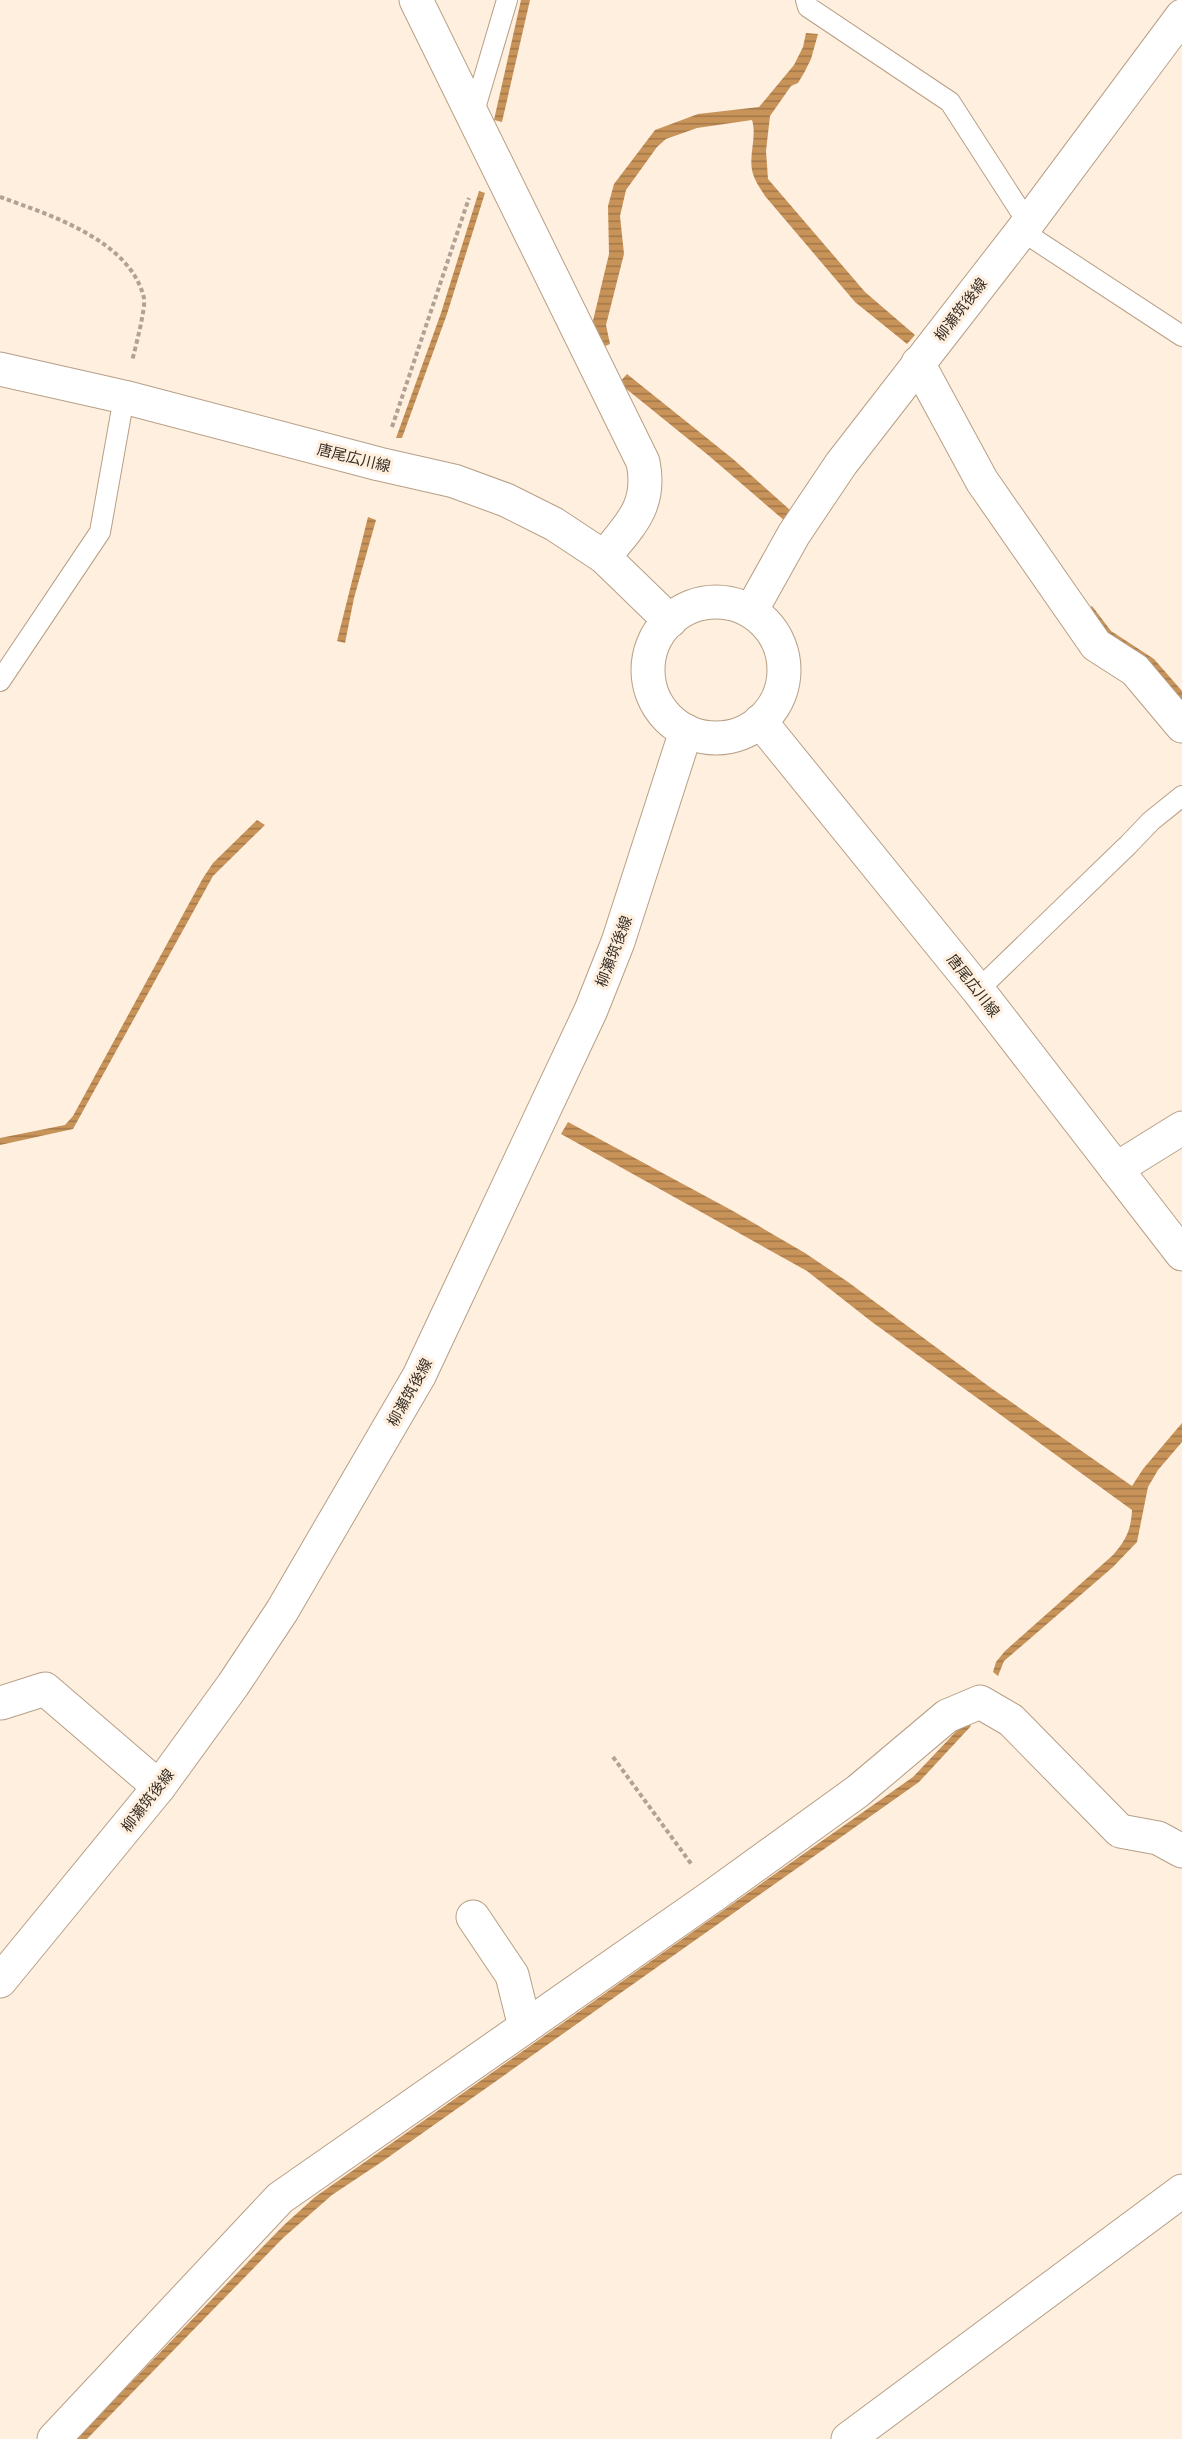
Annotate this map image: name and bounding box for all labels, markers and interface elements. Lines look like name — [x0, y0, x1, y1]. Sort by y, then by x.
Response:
street label: 柳瀬筑後線 — [929, 273, 991, 345]
street label: 唐尾広川線 — [315, 438, 393, 476]
street label: 柳瀬筑後線 — [590, 912, 636, 990]
street label: 唐尾広川線 — [943, 949, 1005, 1021]
street label: 柳瀬筑後線 — [382, 1354, 436, 1430]
street label: 柳瀬筑後線 — [116, 1764, 178, 1836]

